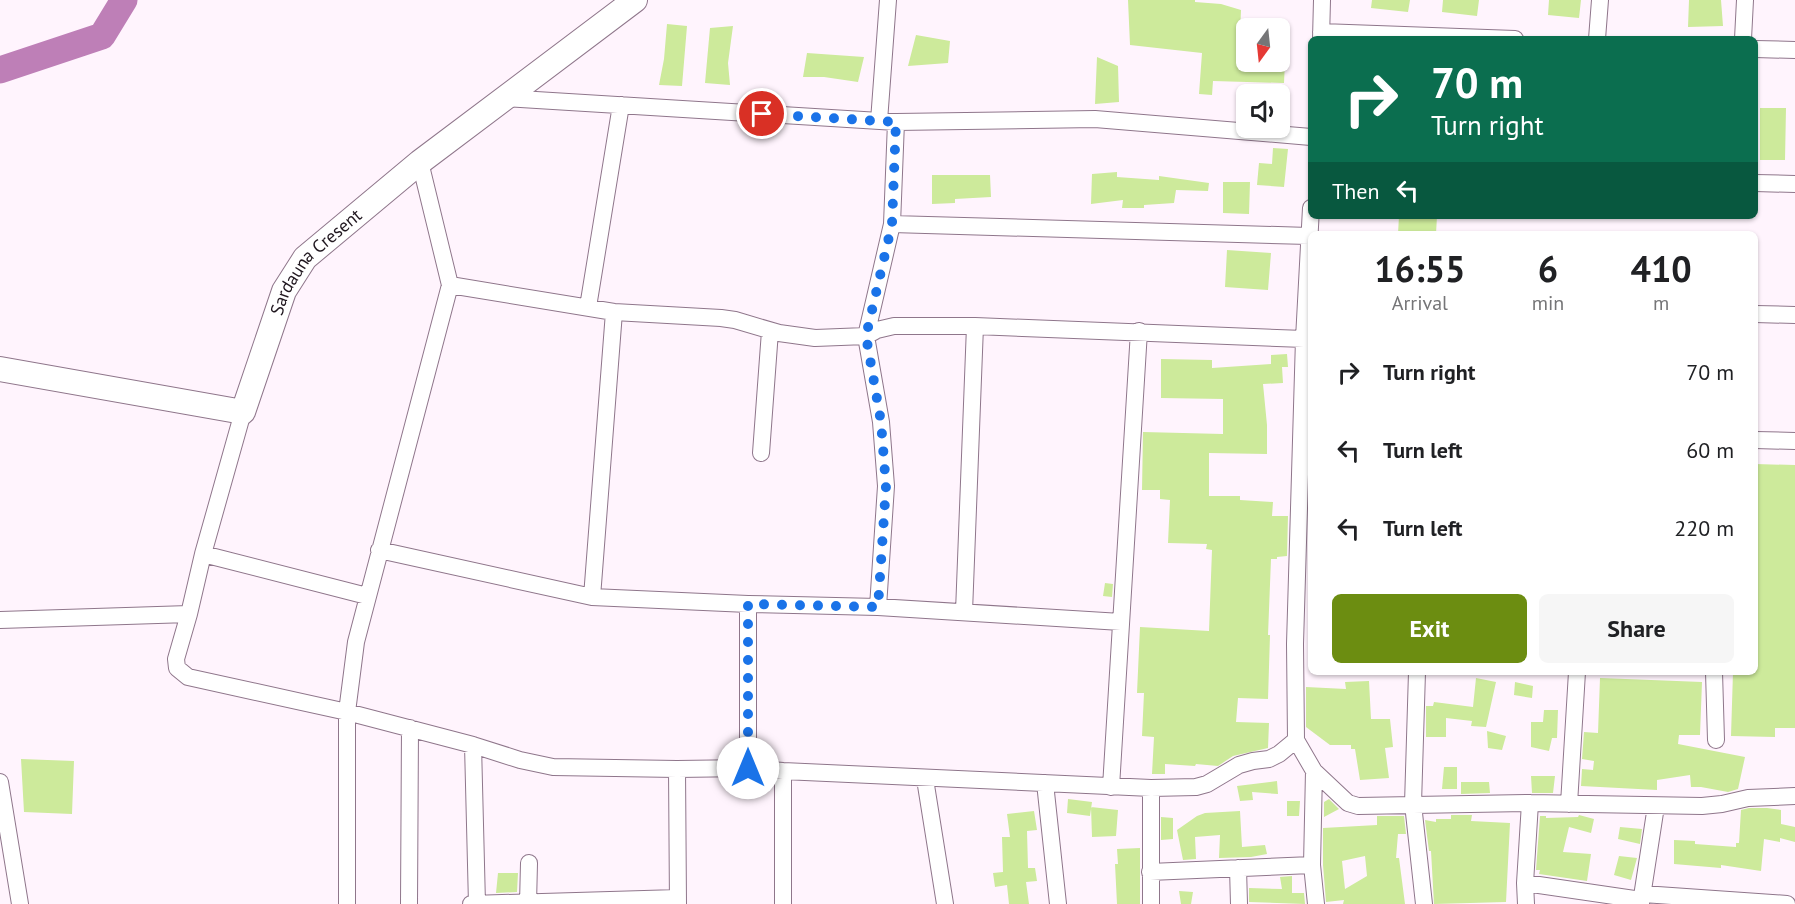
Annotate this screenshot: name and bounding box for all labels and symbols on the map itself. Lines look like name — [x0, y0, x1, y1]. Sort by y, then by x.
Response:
north arrow — [1236, 18, 1290, 72]
pin — [736, 88, 787, 139]
street label: Sardauna Cresent — [265, 204, 366, 318]
position arrow — [716, 736, 780, 800]

